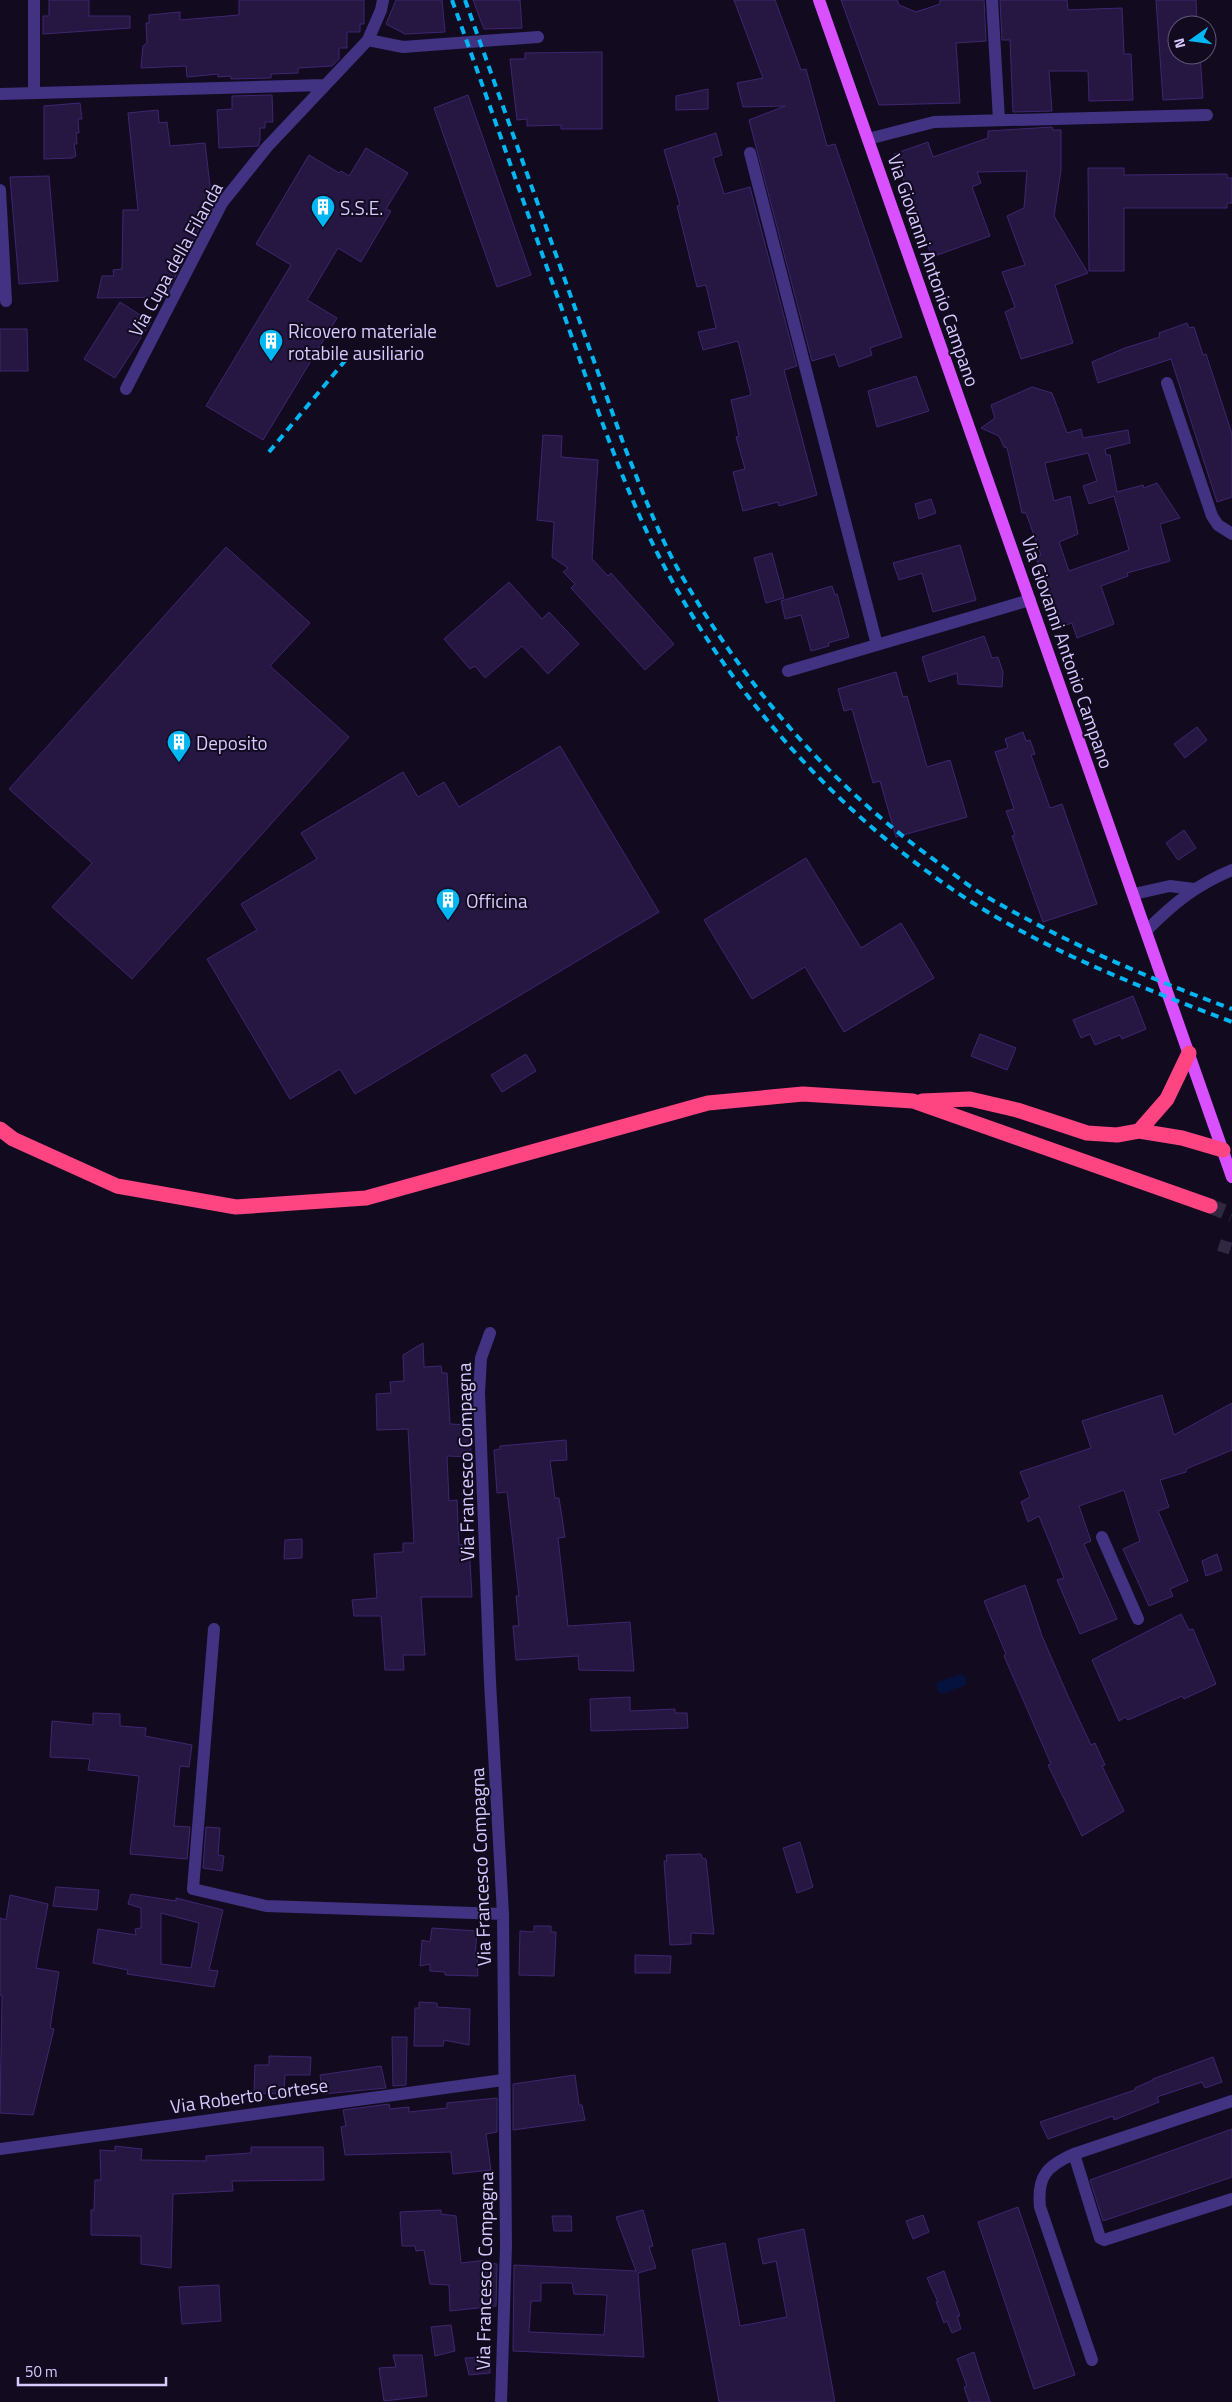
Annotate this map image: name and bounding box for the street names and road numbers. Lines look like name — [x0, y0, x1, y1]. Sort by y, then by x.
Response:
street label: Via Giovanni Antonio Campano — [881, 150, 987, 390]
street label: Via Cupa della Filanda — [120, 176, 230, 342]
street label: Via Giovanni Antonio Campano — [1015, 532, 1121, 772]
street label: Via Francesco Compagna — [449, 1362, 481, 1562]
street label: Via Francesco Compagna — [462, 1767, 498, 1967]
street label: Via Roberto Cortese — [168, 2070, 330, 2120]
street label: Via Francesco Compagna — [468, 2171, 500, 2371]

